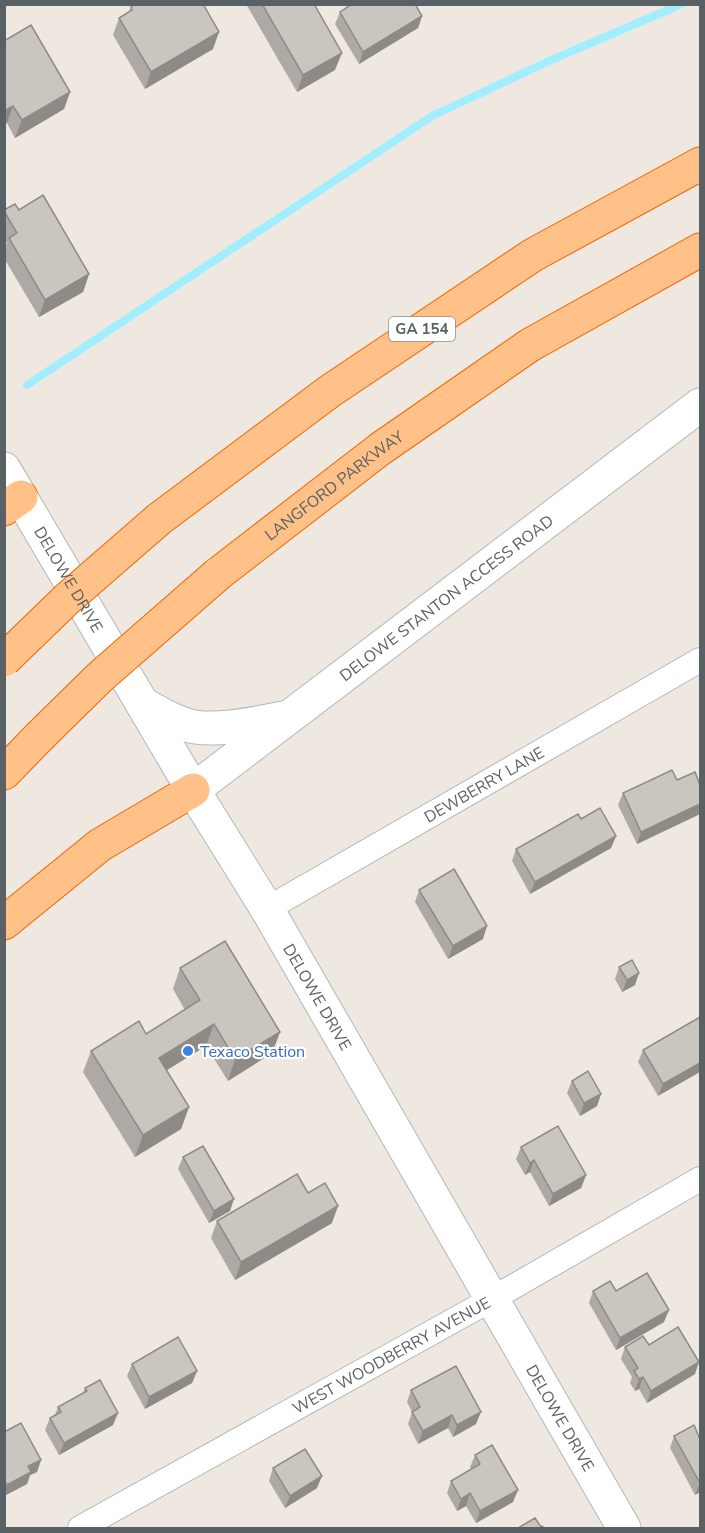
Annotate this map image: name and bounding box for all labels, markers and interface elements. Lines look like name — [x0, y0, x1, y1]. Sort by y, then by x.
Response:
road number: GA 154 — [389, 317, 455, 341]
street label: LANGFORD PARKWAY — [261, 426, 409, 546]
street label: DELOWE STANTON ACCESS ROAD — [335, 510, 558, 687]
street label: DELOWE DRIVE — [28, 523, 108, 637]
street label: DEWBERRY LANE — [420, 742, 548, 828]
street label: DELOWE DRIVE — [277, 940, 356, 1055]
place label: Texaco Station — [200, 1041, 305, 1063]
marker: Texaco Station — [181, 1044, 195, 1058]
street label: WEST WOODBERRY AVENUE — [289, 1292, 494, 1420]
street label: DELOWE DRIVE — [520, 1361, 599, 1476]

